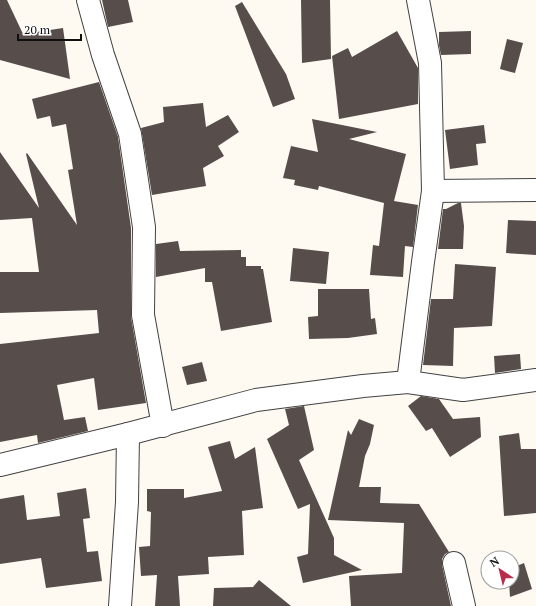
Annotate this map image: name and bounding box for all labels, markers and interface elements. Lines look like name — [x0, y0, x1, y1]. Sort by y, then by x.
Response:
scale bar — [18, 16, 81, 42]
text: 20 m — [24, 22, 51, 37]
north arrow — [480, 550, 520, 590]
text: N — [487, 553, 502, 570]

